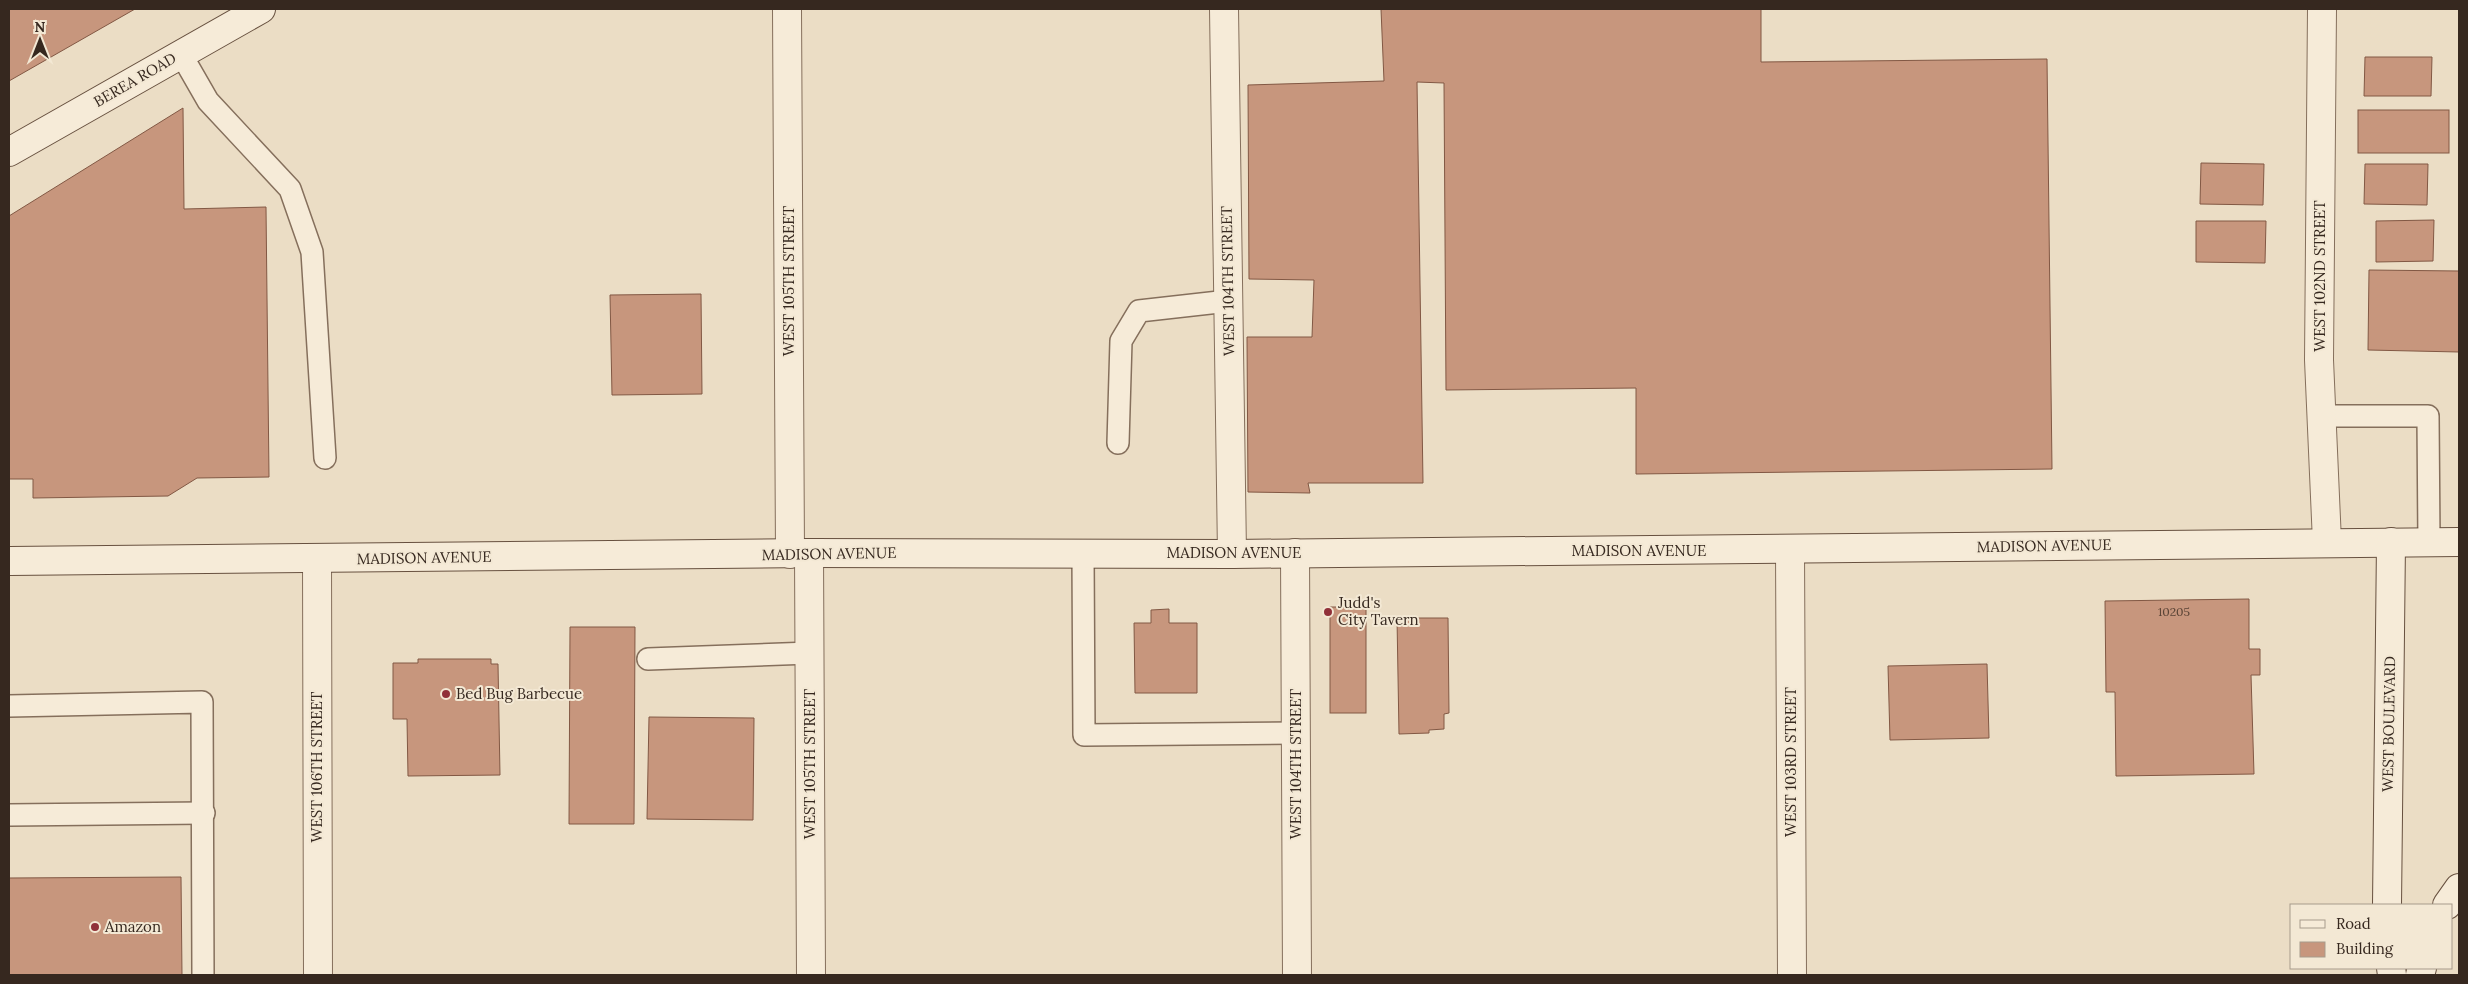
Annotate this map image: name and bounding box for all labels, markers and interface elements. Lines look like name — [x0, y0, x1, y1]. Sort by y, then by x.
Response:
north arrow — [15, 15, 65, 65]
text: N — [35, 18, 46, 36]
street label: BEREA ROAD — [90, 48, 179, 111]
street label: WEST 102ND STREET — [2310, 200, 2329, 352]
street label: WEST 105TH STREET — [779, 205, 798, 356]
street label: WEST 104TH STREET — [1217, 205, 1238, 356]
street label: MADISON AVENUE — [1976, 535, 2112, 556]
street label: MADISON AVENUE — [1572, 541, 1706, 560]
street label: MADISON AVENUE — [761, 543, 897, 564]
street label: MADISON AVENUE — [1167, 543, 1301, 562]
street label: MADISON AVENUE — [356, 547, 492, 568]
place label: Judd's City Tavern — [1337, 593, 1419, 629]
house number: 10205 — [2158, 604, 2190, 619]
marker: Judd's City Tavern — [1322, 606, 1334, 618]
street label: WEST BOULEVARD — [2378, 656, 2399, 792]
place label: Bed Bug Barbecue — [456, 684, 582, 703]
street label: WEST 103RD STREET — [1781, 687, 1800, 837]
marker: Bed Bug Barbecue — [440, 688, 452, 700]
street label: WEST 105TH STREET — [800, 688, 819, 839]
street label: WEST 104TH STREET — [1286, 688, 1305, 839]
street label: WEST 106TH STREET — [307, 691, 326, 842]
legend — [2290, 904, 2453, 969]
text: Road — [2336, 914, 2371, 933]
place label: Amazon — [104, 917, 161, 936]
marker: Amazon — [89, 921, 101, 933]
text: Building — [2336, 939, 2394, 958]

